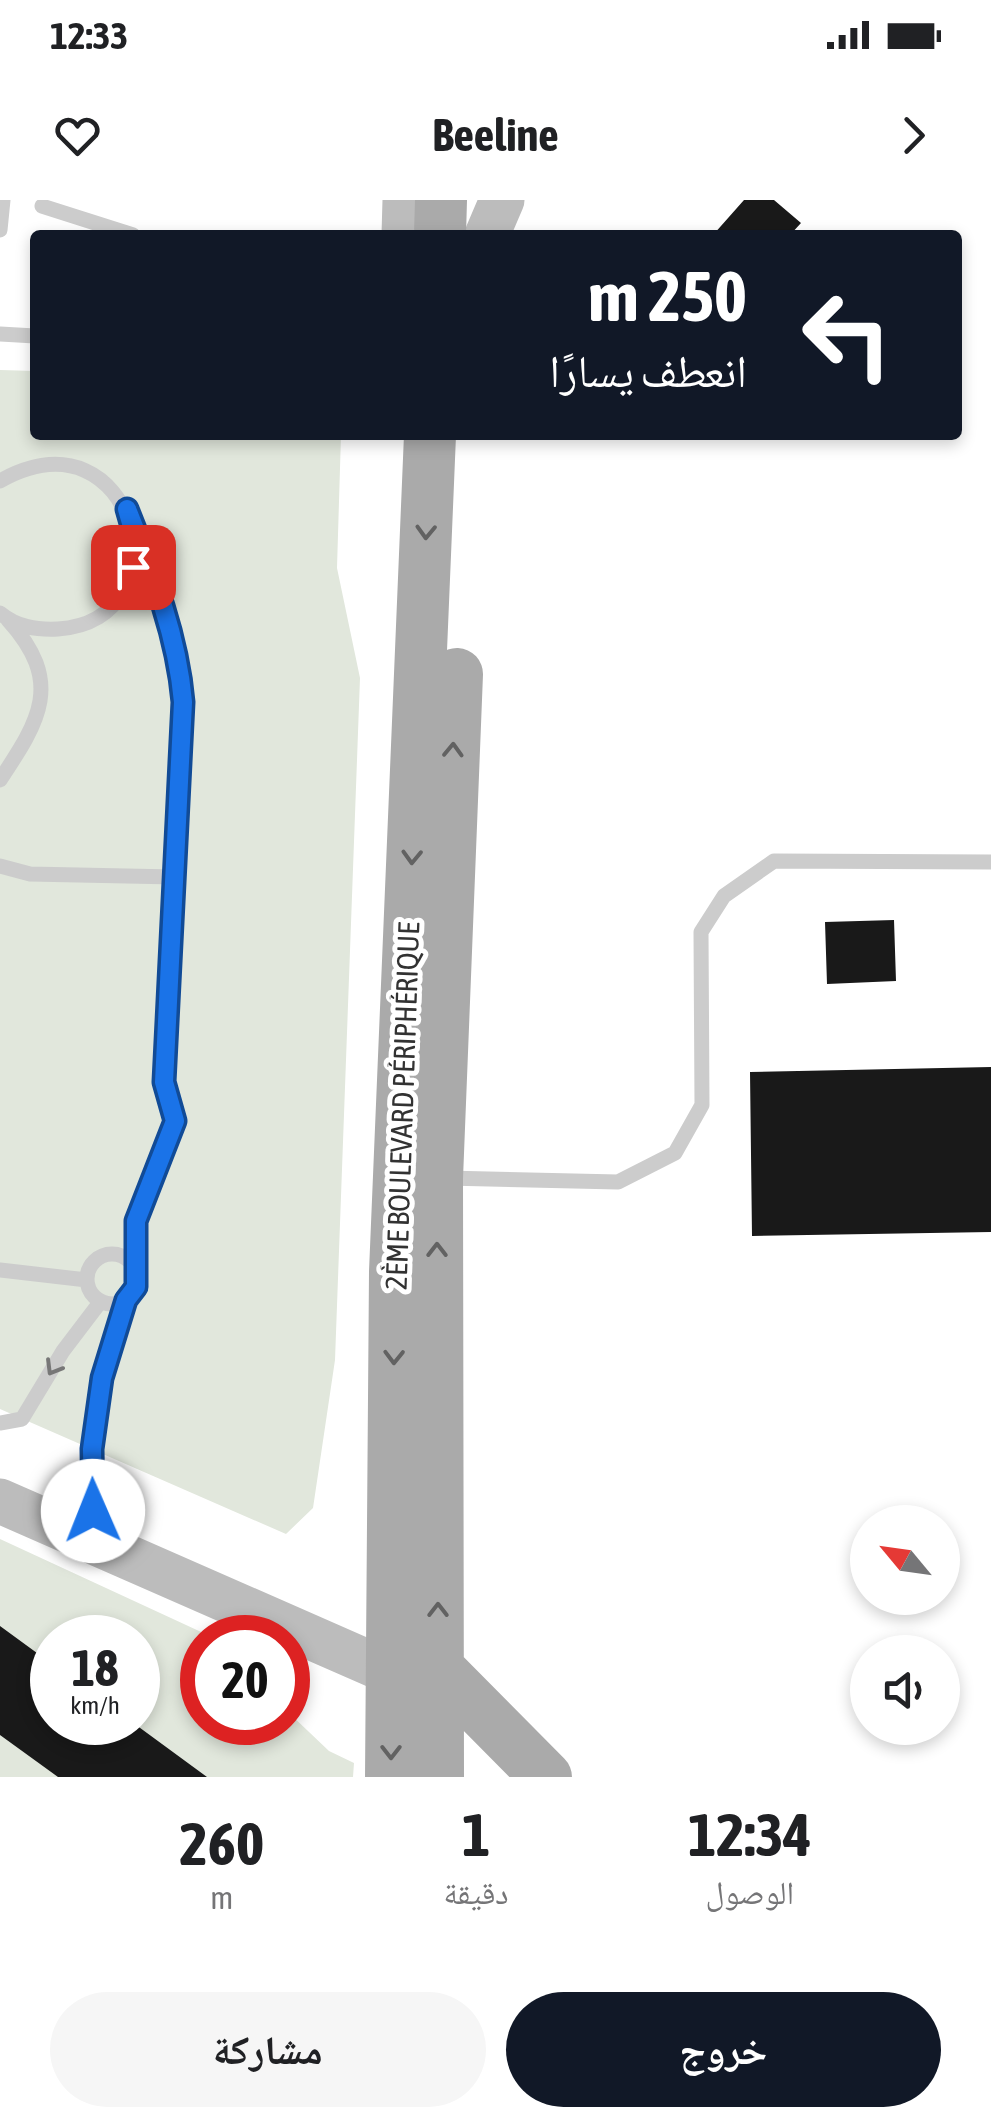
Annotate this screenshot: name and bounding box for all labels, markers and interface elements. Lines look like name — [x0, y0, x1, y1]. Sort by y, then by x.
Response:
text: 12:33 — [50, 14, 128, 57]
icon: heart — [50, 108, 105, 163]
icon: forward — [886, 108, 941, 163]
text: Beeline — [432, 109, 559, 161]
text: 250 m — [588, 256, 747, 336]
icon: left — [782, 270, 912, 400]
text: انعطف يسارًا — [549, 345, 747, 397]
pin — [91, 525, 176, 610]
one-way arrow — [416, 525, 437, 541]
icon: arrive — [106, 540, 161, 595]
one-way arrow — [443, 741, 464, 757]
one-way arrow — [402, 850, 423, 866]
street label: 2ÈME BOULEVARD PÉRIPHÉRIQUE — [379, 921, 425, 1291]
one-way arrow — [426, 1241, 448, 1256]
one-way arrow — [383, 1350, 405, 1365]
one-way arrow — [46, 1357, 65, 1375]
position arrow — [41, 1459, 145, 1563]
north arrow — [850, 1505, 960, 1615]
map controls — [850, 1505, 960, 1745]
one-way arrow — [428, 1601, 449, 1617]
speed limit sign: 20 — [180, 1615, 310, 1745]
button: sound — [850, 1635, 960, 1745]
text: 18 — [71, 1639, 118, 1697]
text: km/h — [70, 1691, 120, 1719]
one-way arrow — [380, 1744, 402, 1760]
text: 1 — [462, 1800, 490, 1869]
text: 12:34 — [688, 1800, 812, 1869]
text: 260 — [179, 1809, 264, 1878]
text: دقيقة — [444, 1874, 509, 1911]
text: الوصول — [706, 1874, 794, 1911]
text: m — [210, 1879, 233, 1916]
button: مشاركة — [50, 1992, 486, 2107]
button: خروج — [506, 1992, 941, 2107]

